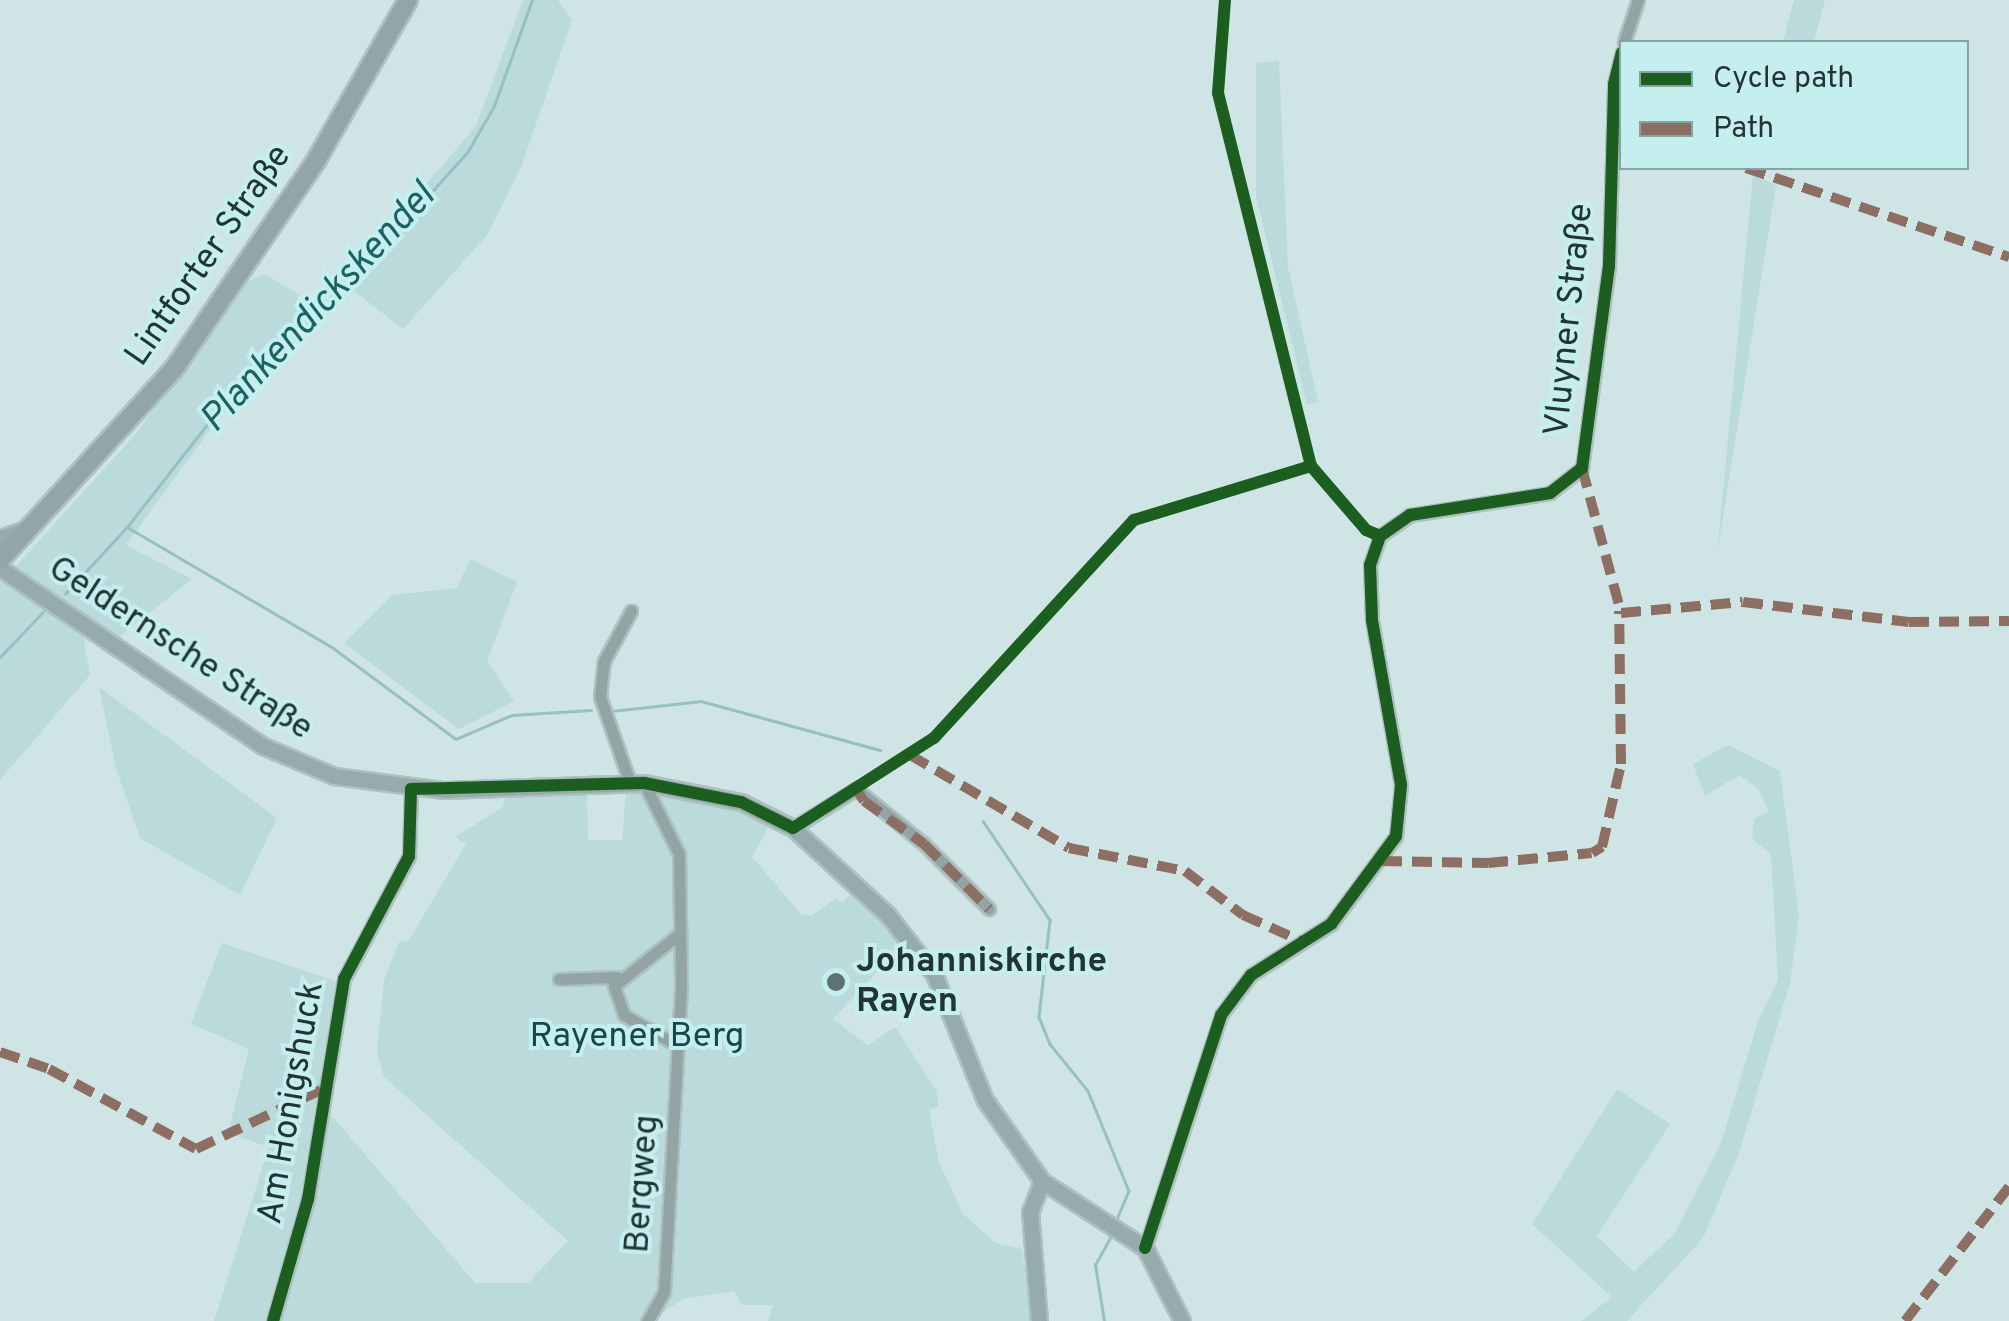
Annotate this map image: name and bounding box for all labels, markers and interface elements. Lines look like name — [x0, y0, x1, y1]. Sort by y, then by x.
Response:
legend — [1619, 40, 1969, 170]
text: Cycle path — [1713, 61, 1854, 98]
text: Path — [1713, 111, 1774, 148]
street label: Lintforter Straße — [117, 137, 301, 375]
water label: Plankendickskendel — [192, 175, 446, 443]
street label: Vluyner Straße — [1537, 201, 1603, 439]
street label: Geldernsche Straße — [40, 548, 320, 750]
place label: Johanniskirche Rayen — [856, 941, 1107, 1023]
marker: Johanniskirche Rayen — [825, 971, 847, 993]
street label: Am Honigshuck — [250, 978, 334, 1228]
park label: Rayener Berg — [530, 1016, 744, 1058]
street label: Bergweg — [617, 1113, 669, 1255]

